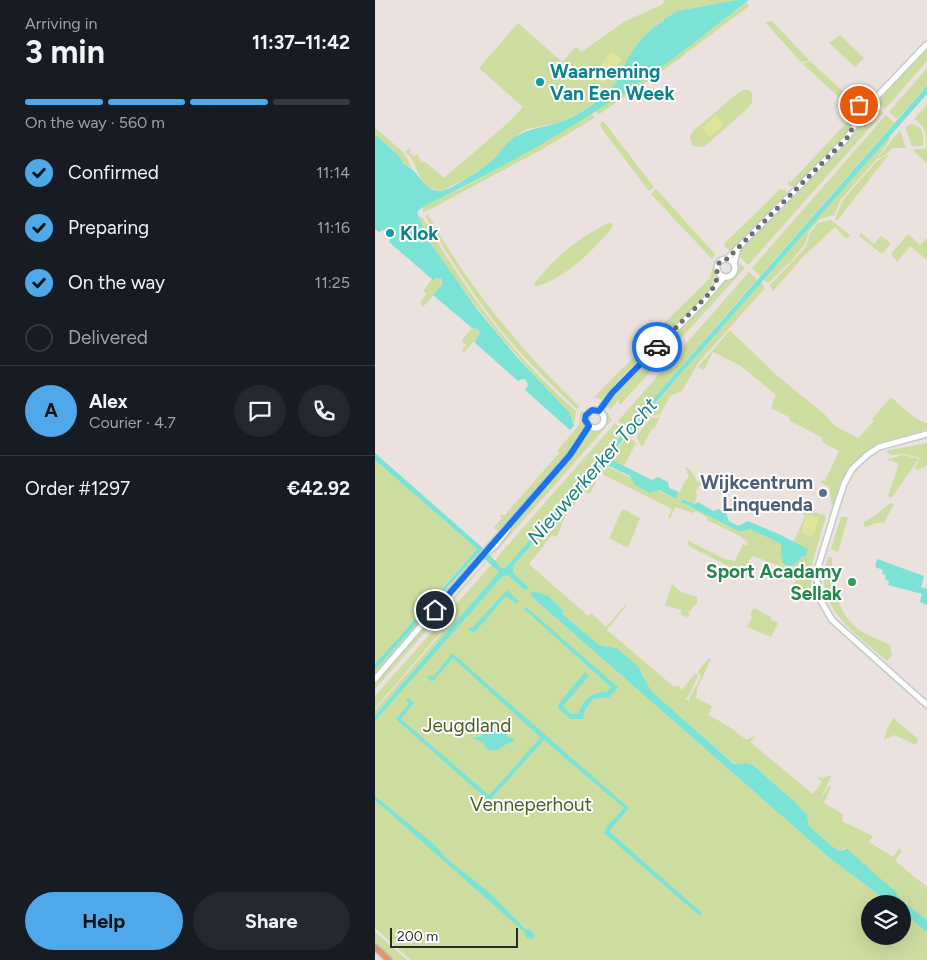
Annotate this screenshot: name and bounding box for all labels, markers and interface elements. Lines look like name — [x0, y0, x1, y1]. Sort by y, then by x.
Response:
text: Arriving in — [25, 14, 97, 33]
text: 11:37–11:42 — [252, 31, 350, 54]
text: 3 min — [25, 33, 105, 71]
place label: Waarneming Van Een Week — [550, 60, 675, 105]
marker: Waarneming Van Een Week — [534, 76, 546, 88]
pin — [838, 84, 880, 126]
icon: bag — [845, 91, 873, 119]
text: On the way · 560 m — [25, 113, 165, 132]
icon: check — [25, 159, 53, 187]
text: Confirmed — [68, 161, 159, 184]
text: 11:14 — [316, 163, 350, 182]
icon: check — [25, 214, 53, 242]
text: Preparing — [68, 216, 149, 239]
text: 11:16 — [317, 218, 350, 237]
place label: Klok — [400, 222, 439, 245]
marker: Klok — [384, 227, 396, 239]
icon: check — [25, 269, 53, 297]
text: On the way — [68, 271, 165, 294]
text: 11:25 — [315, 273, 350, 292]
courier — [632, 322, 682, 372]
text: Delivered — [68, 326, 148, 349]
icon: car — [643, 333, 671, 361]
button: chat — [234, 385, 286, 437]
button: phone — [298, 385, 350, 437]
text: Alex — [89, 390, 128, 413]
water label: Nieuwerkerker Tocht — [522, 393, 662, 549]
text: A — [44, 399, 58, 422]
text: Courier · 4.7 — [89, 413, 176, 432]
place label: Wijkcentrum Linquenda — [700, 471, 813, 516]
text: Order #1297 — [25, 477, 130, 500]
text: €42.92 — [287, 477, 350, 500]
marker: Wijkcentrum Linquenda — [817, 487, 829, 499]
place label: Sport Acadamy Sellak — [706, 560, 843, 605]
marker: Sport Acadamy Sellak — [846, 576, 858, 588]
pin — [414, 589, 456, 631]
icon: home — [421, 596, 449, 624]
park label: Jeugdland — [423, 714, 511, 737]
park label: Venneperhout — [470, 793, 592, 816]
button: Help — [25, 892, 183, 950]
button: Share — [193, 892, 350, 950]
map controls — [861, 895, 911, 945]
button: layers — [861, 895, 911, 945]
scale bar — [390, 925, 517, 948]
text: 200 m — [397, 928, 438, 945]

